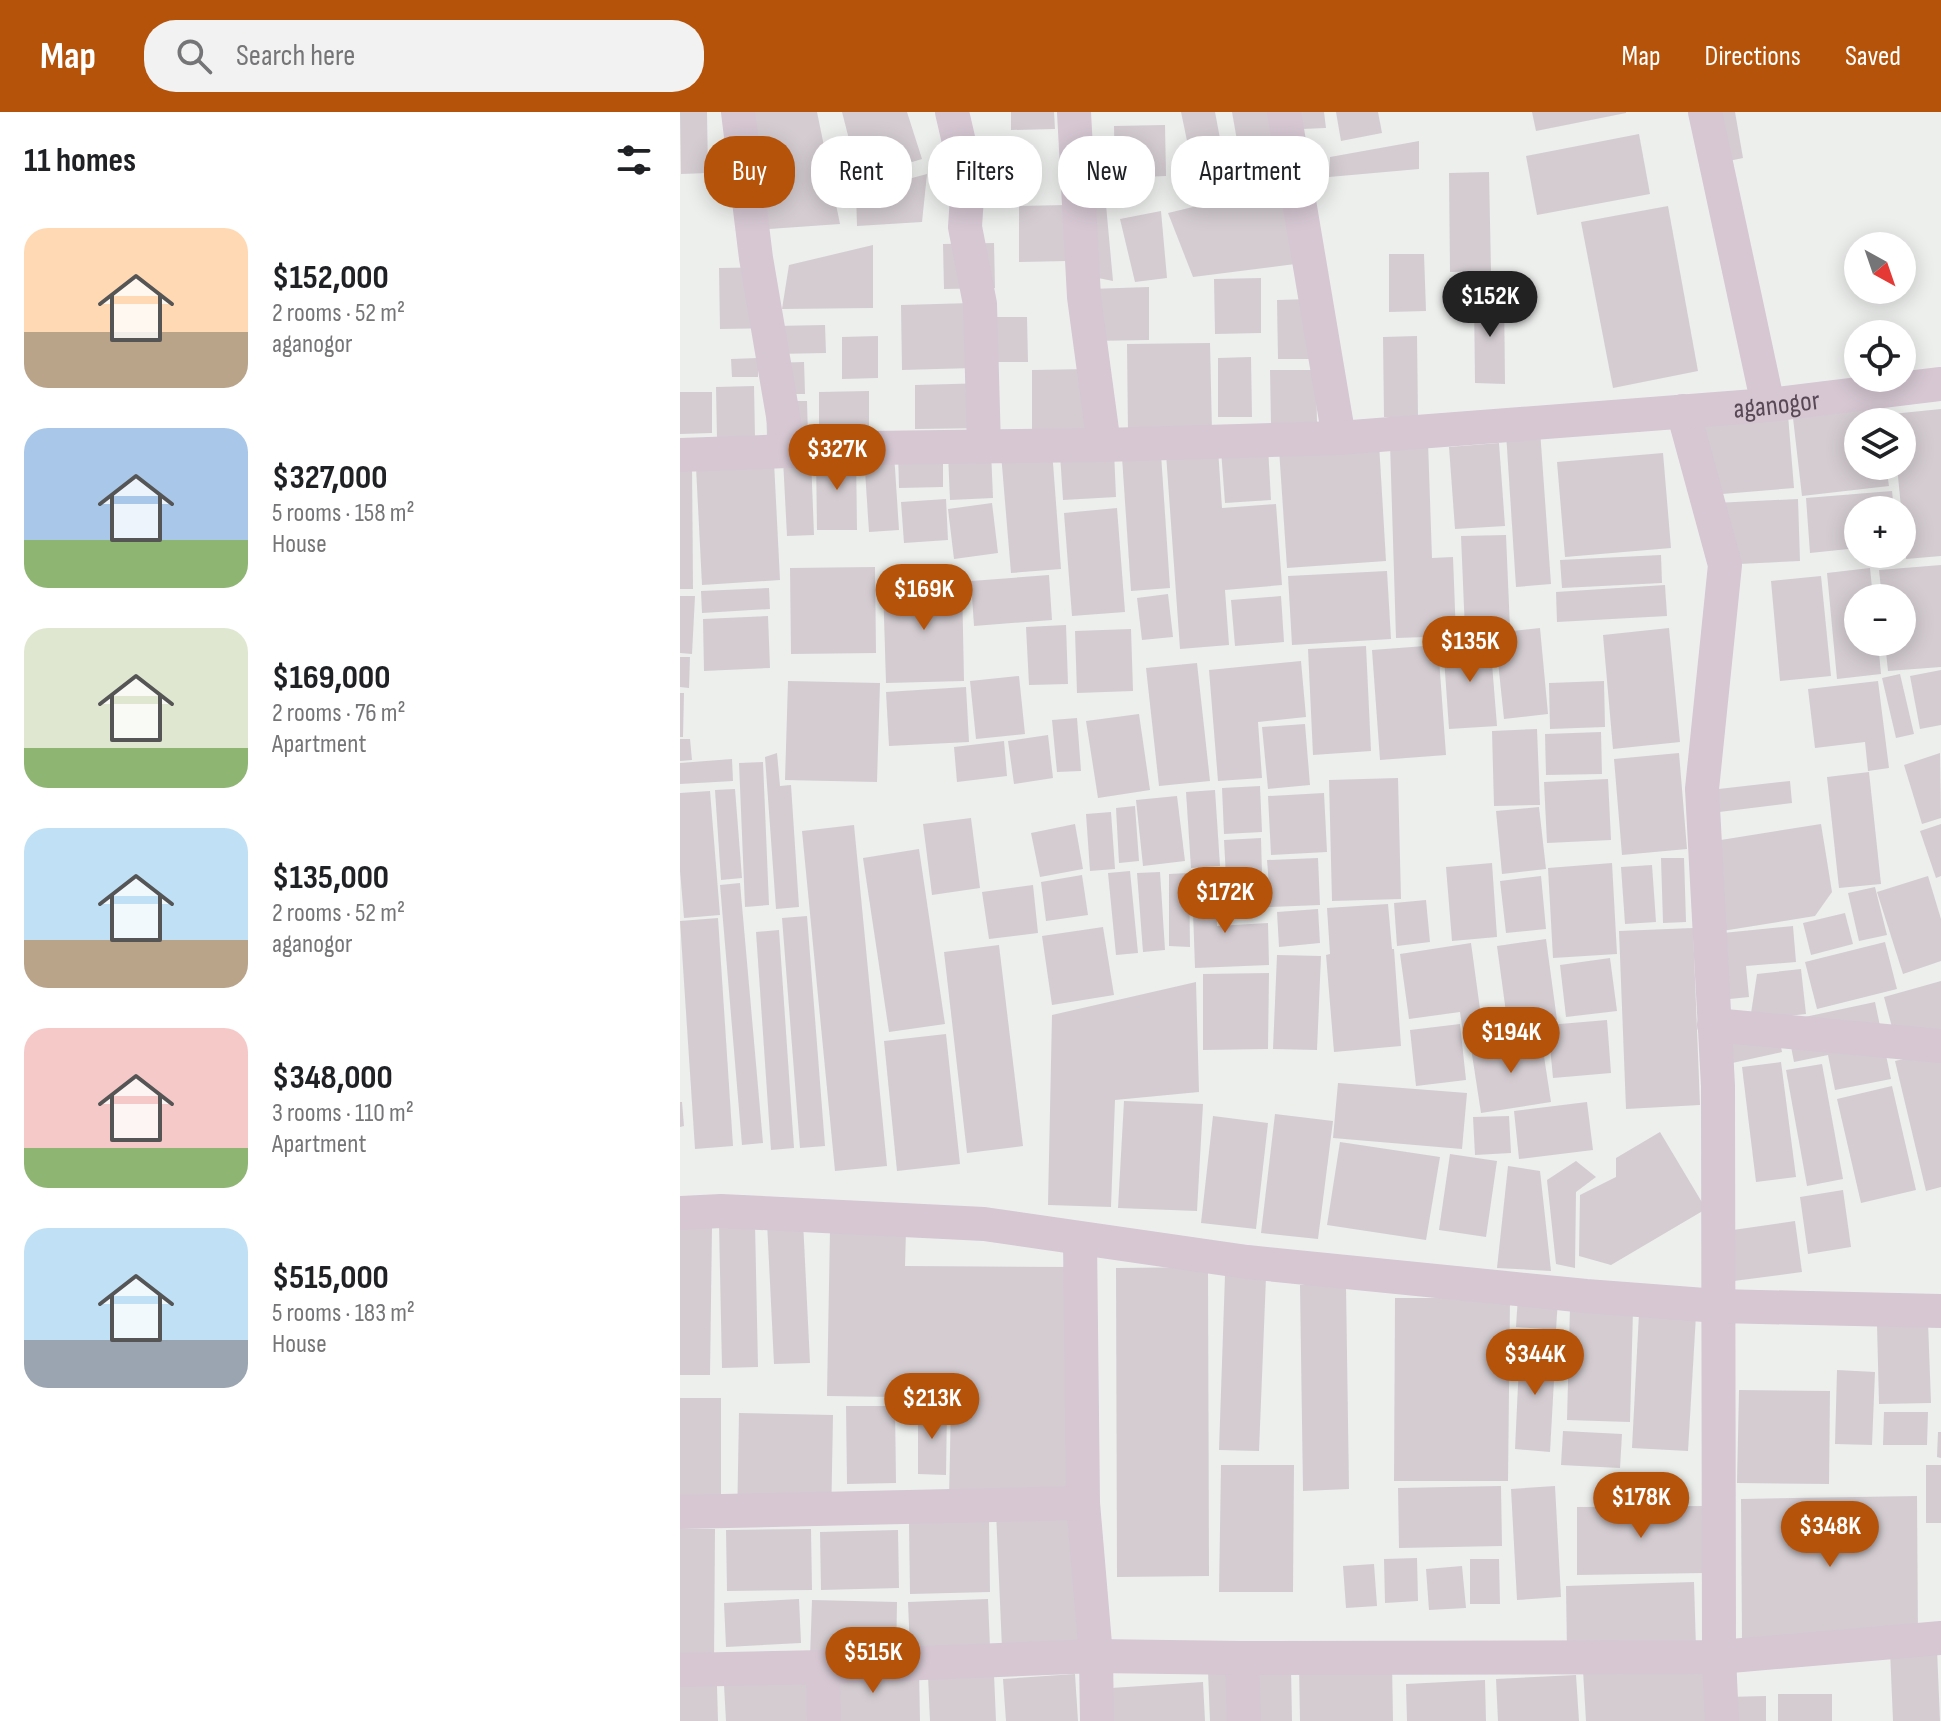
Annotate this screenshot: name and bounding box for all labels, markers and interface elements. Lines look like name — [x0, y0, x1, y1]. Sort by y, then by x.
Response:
search box — [144, 20, 704, 92]
text: Map — [40, 34, 96, 79]
icon: search — [172, 34, 216, 78]
text: Search here — [236, 38, 355, 74]
text: Map — [1622, 40, 1661, 73]
text: Directions — [1705, 40, 1801, 73]
text: Saved — [1845, 40, 1901, 73]
chip: Buy — [704, 136, 795, 208]
chip: Rent — [811, 136, 912, 208]
chip: Filters — [928, 136, 1042, 208]
chip: New — [1058, 136, 1155, 208]
chip: Apartment — [1171, 136, 1329, 208]
icon: filters — [612, 138, 656, 182]
text: 11 homes — [24, 140, 136, 181]
north arrow — [1844, 232, 1916, 304]
map controls — [1844, 232, 1916, 656]
text: $152,000 — [272, 257, 389, 298]
icon: home — [88, 260, 184, 356]
pin: $152K — [1434, 271, 1546, 339]
text: $152K — [1460, 281, 1520, 312]
text: 2 rooms · 52 m² — [272, 298, 405, 329]
button: locate — [1844, 320, 1916, 392]
text: aganogor — [272, 329, 352, 360]
street label: aganogor — [1732, 384, 1822, 426]
button: layers — [1844, 408, 1916, 480]
pin: $327K — [781, 424, 893, 492]
text: $327K — [807, 434, 867, 465]
text: $327,000 — [272, 457, 387, 498]
icon: home — [88, 460, 184, 556]
button: + — [1844, 496, 1916, 568]
text: 5 rooms · 158 m² — [272, 498, 415, 529]
text: House — [272, 529, 327, 560]
pin: $169K — [868, 564, 980, 632]
text: $169K — [894, 574, 954, 605]
button: − — [1844, 584, 1916, 656]
pin: $135K — [1414, 616, 1526, 684]
text: $135K — [1440, 626, 1500, 657]
text: $169,000 — [272, 657, 390, 698]
icon: home — [88, 660, 184, 756]
text: 2 rooms · 76 m² — [272, 698, 406, 729]
text: Apartment — [272, 729, 366, 760]
text: $135,000 — [272, 857, 389, 898]
icon: home — [88, 860, 184, 956]
pin: $172K — [1169, 867, 1281, 935]
text: $172K — [1196, 877, 1254, 908]
text: 2 rooms · 52 m² — [272, 898, 405, 929]
text: aganogor — [272, 929, 352, 960]
pin: $194K — [1455, 1007, 1567, 1075]
text: $194K — [1481, 1017, 1541, 1048]
text: $348,000 — [272, 1057, 393, 1098]
icon: home — [88, 1060, 184, 1156]
text: 3 rooms · 110 m² — [272, 1098, 414, 1129]
text: Apartment — [272, 1129, 366, 1160]
text: $515,000 — [272, 1257, 389, 1298]
icon: home — [88, 1260, 184, 1356]
text: 5 rooms · 183 m² — [272, 1298, 415, 1329]
text: House — [272, 1329, 327, 1360]
pin: $344K — [1479, 1329, 1591, 1397]
text: $344K — [1504, 1339, 1566, 1370]
pin: $213K — [876, 1373, 988, 1441]
text: $213K — [902, 1383, 962, 1414]
pin: $178K — [1585, 1472, 1697, 1540]
text: $178K — [1611, 1482, 1671, 1513]
pin: $348K — [1774, 1501, 1886, 1569]
text: $348K — [1799, 1511, 1861, 1542]
pin: $515K — [817, 1627, 929, 1695]
text: $515K — [843, 1637, 903, 1668]

